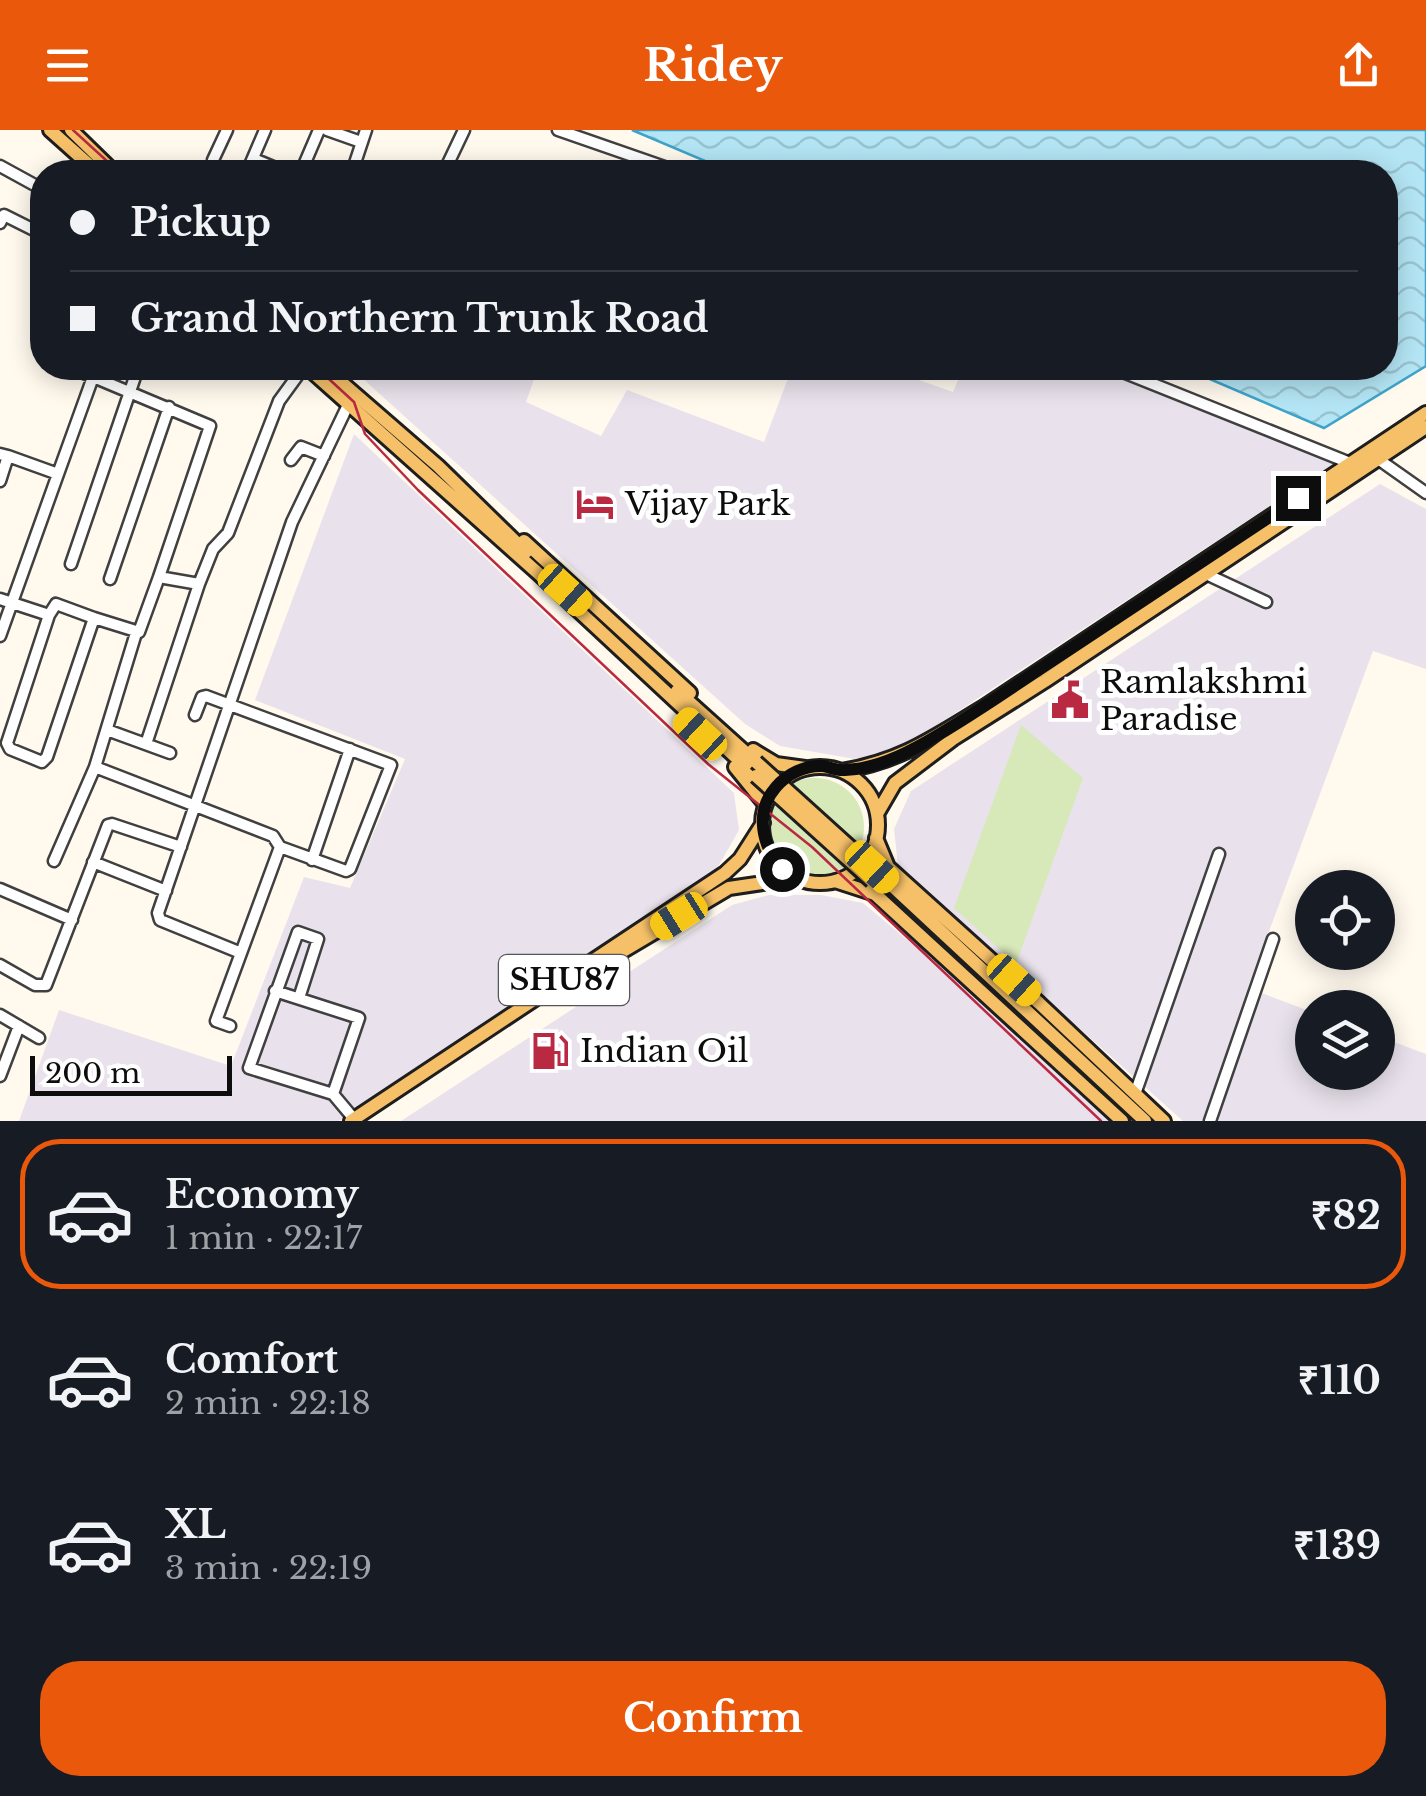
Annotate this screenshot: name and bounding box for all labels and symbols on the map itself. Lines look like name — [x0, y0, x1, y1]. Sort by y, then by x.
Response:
route end — [1276, 476, 1321, 521]
hotel icon: Vijay Park — [574, 483, 616, 525]
place label: Vijay Park — [624, 484, 791, 524]
car — [533, 559, 597, 621]
place label: Ramlakshmi Paradise — [1100, 662, 1307, 739]
public building icon: Ramlakshmi Paradise — [1049, 679, 1091, 721]
car — [668, 703, 732, 765]
car — [840, 836, 904, 898]
route start — [760, 847, 805, 892]
car — [646, 887, 712, 945]
car — [982, 949, 1046, 1011]
road number: SHU87 — [499, 955, 629, 1005]
fuel station icon: Indian Oil — [529, 1030, 571, 1072]
place label: Indian Oil — [580, 1031, 748, 1071]
scale bar — [30, 1051, 232, 1096]

